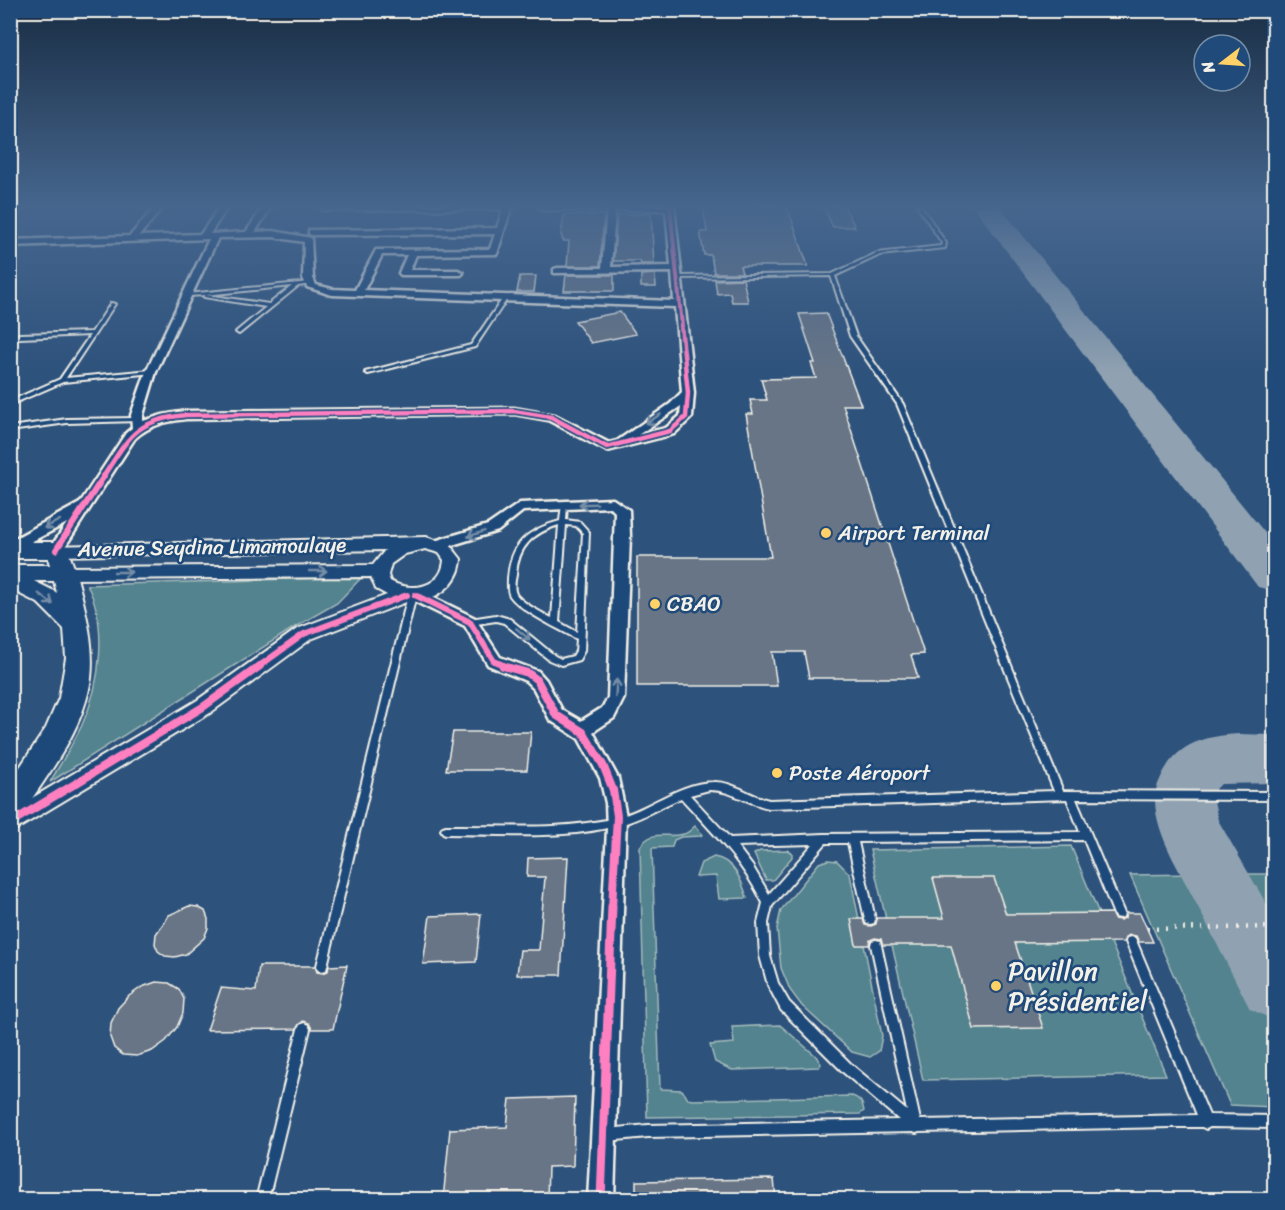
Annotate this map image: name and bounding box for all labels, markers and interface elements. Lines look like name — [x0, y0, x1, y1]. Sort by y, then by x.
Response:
north arrow — [1192, 33, 1252, 93]
text: N — [1192, 57, 1224, 78]
one-way arrow — [645, 413, 662, 425]
one-way arrow — [579, 498, 599, 510]
place label: Airport Terminal — [837, 514, 990, 552]
one-way arrow — [43, 519, 61, 531]
street label: Avenue Seydina Limamoulaye — [76, 526, 347, 568]
marker: Airport Terminal — [819, 526, 833, 540]
one-way arrow — [467, 530, 485, 541]
one-way arrow — [307, 565, 327, 577]
one-way arrow — [112, 566, 132, 578]
place label: CBAO — [667, 585, 721, 623]
one-way arrow — [38, 593, 54, 606]
marker: CBAO — [648, 597, 662, 611]
one-way arrow — [515, 627, 531, 640]
one-way arrow — [610, 678, 621, 698]
place label: Poste Aéroport — [789, 754, 931, 792]
marker: Poste Aéroport — [770, 766, 784, 780]
place label: Pavillon Présidentiel — [1008, 948, 1148, 1024]
marker: Pavillon Présidentiel — [989, 979, 1003, 993]

